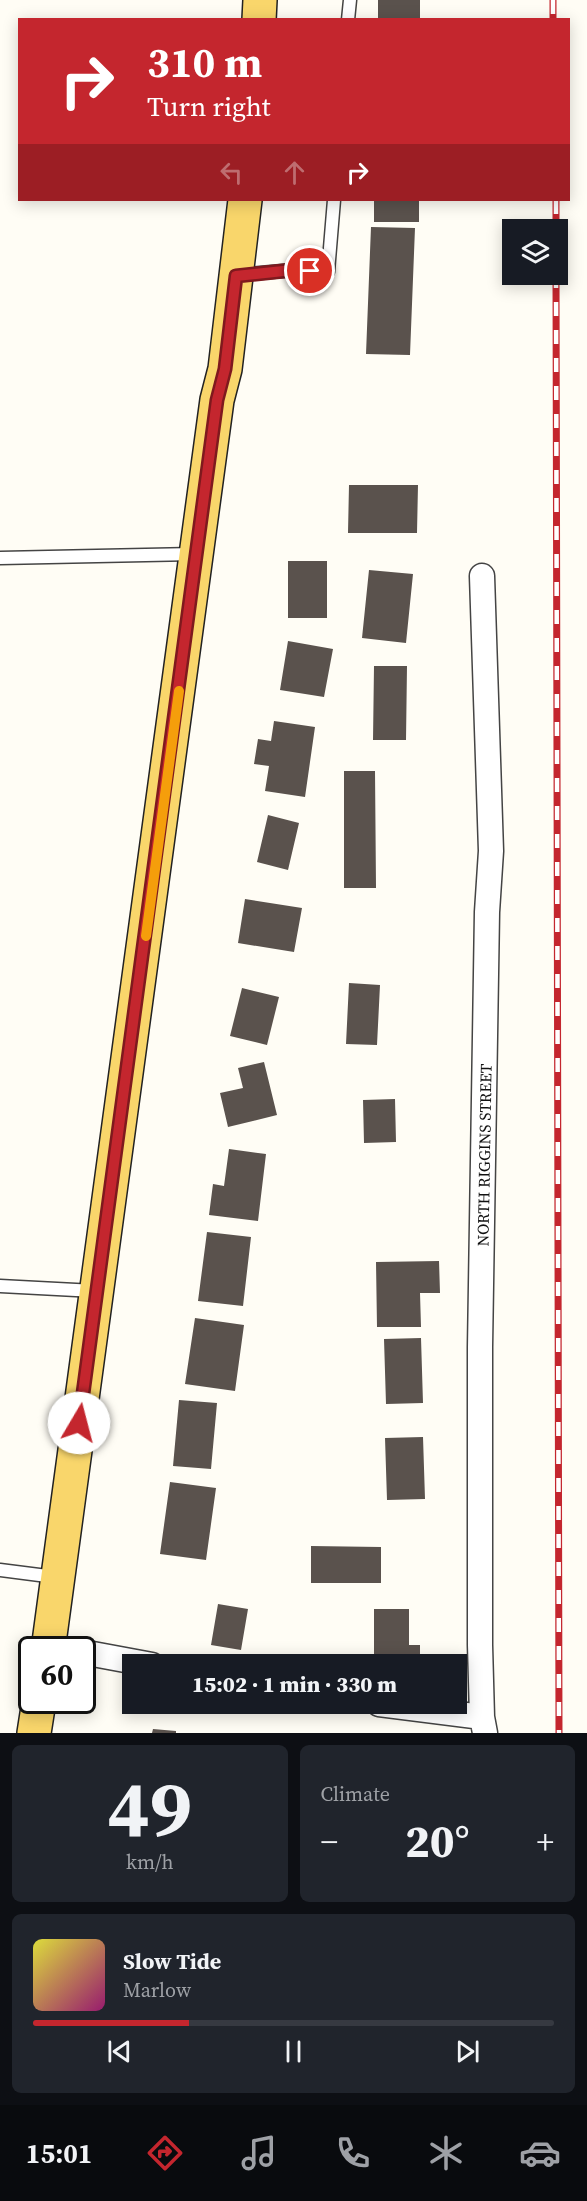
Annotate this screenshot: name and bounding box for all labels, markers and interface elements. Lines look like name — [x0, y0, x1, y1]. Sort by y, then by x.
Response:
text: 310 m — [147, 33, 262, 91]
icon: right — [48, 42, 126, 120]
text: Turn right — [147, 88, 271, 125]
icon: left — [215, 156, 248, 189]
icon: ahead — [278, 156, 311, 189]
icon: right — [341, 156, 374, 189]
map controls — [502, 219, 568, 285]
button: layers — [502, 219, 568, 285]
pin — [284, 245, 335, 296]
icon: arrive — [293, 254, 326, 287]
street label: NORTH RIGGINS STREET — [471, 1063, 497, 1246]
position arrow — [47, 1391, 111, 1455]
speed limit sign: 60 — [18, 1636, 96, 1714]
text: 15:02 · 1 min · 330 m — [192, 1669, 397, 1699]
text: 49 — [107, 1755, 192, 1862]
text: Climate — [321, 1780, 390, 1808]
text: 20° — [405, 1810, 469, 1872]
text: − — [321, 1819, 338, 1864]
text: + — [536, 1819, 554, 1864]
text: km/h — [126, 1848, 174, 1876]
text: Slow Tide — [123, 1946, 221, 1976]
text: Marlow — [123, 1976, 191, 2004]
icon: previous — [103, 2035, 136, 2068]
icon: pause — [277, 2035, 310, 2068]
icon: next — [451, 2035, 484, 2068]
icon: directions — [144, 2132, 186, 2174]
icon: music — [238, 2132, 280, 2174]
icon: phone — [332, 2132, 374, 2174]
icon: climate — [425, 2132, 467, 2174]
icon: car — [519, 2132, 561, 2174]
text: 15:01 — [26, 2135, 93, 2172]

